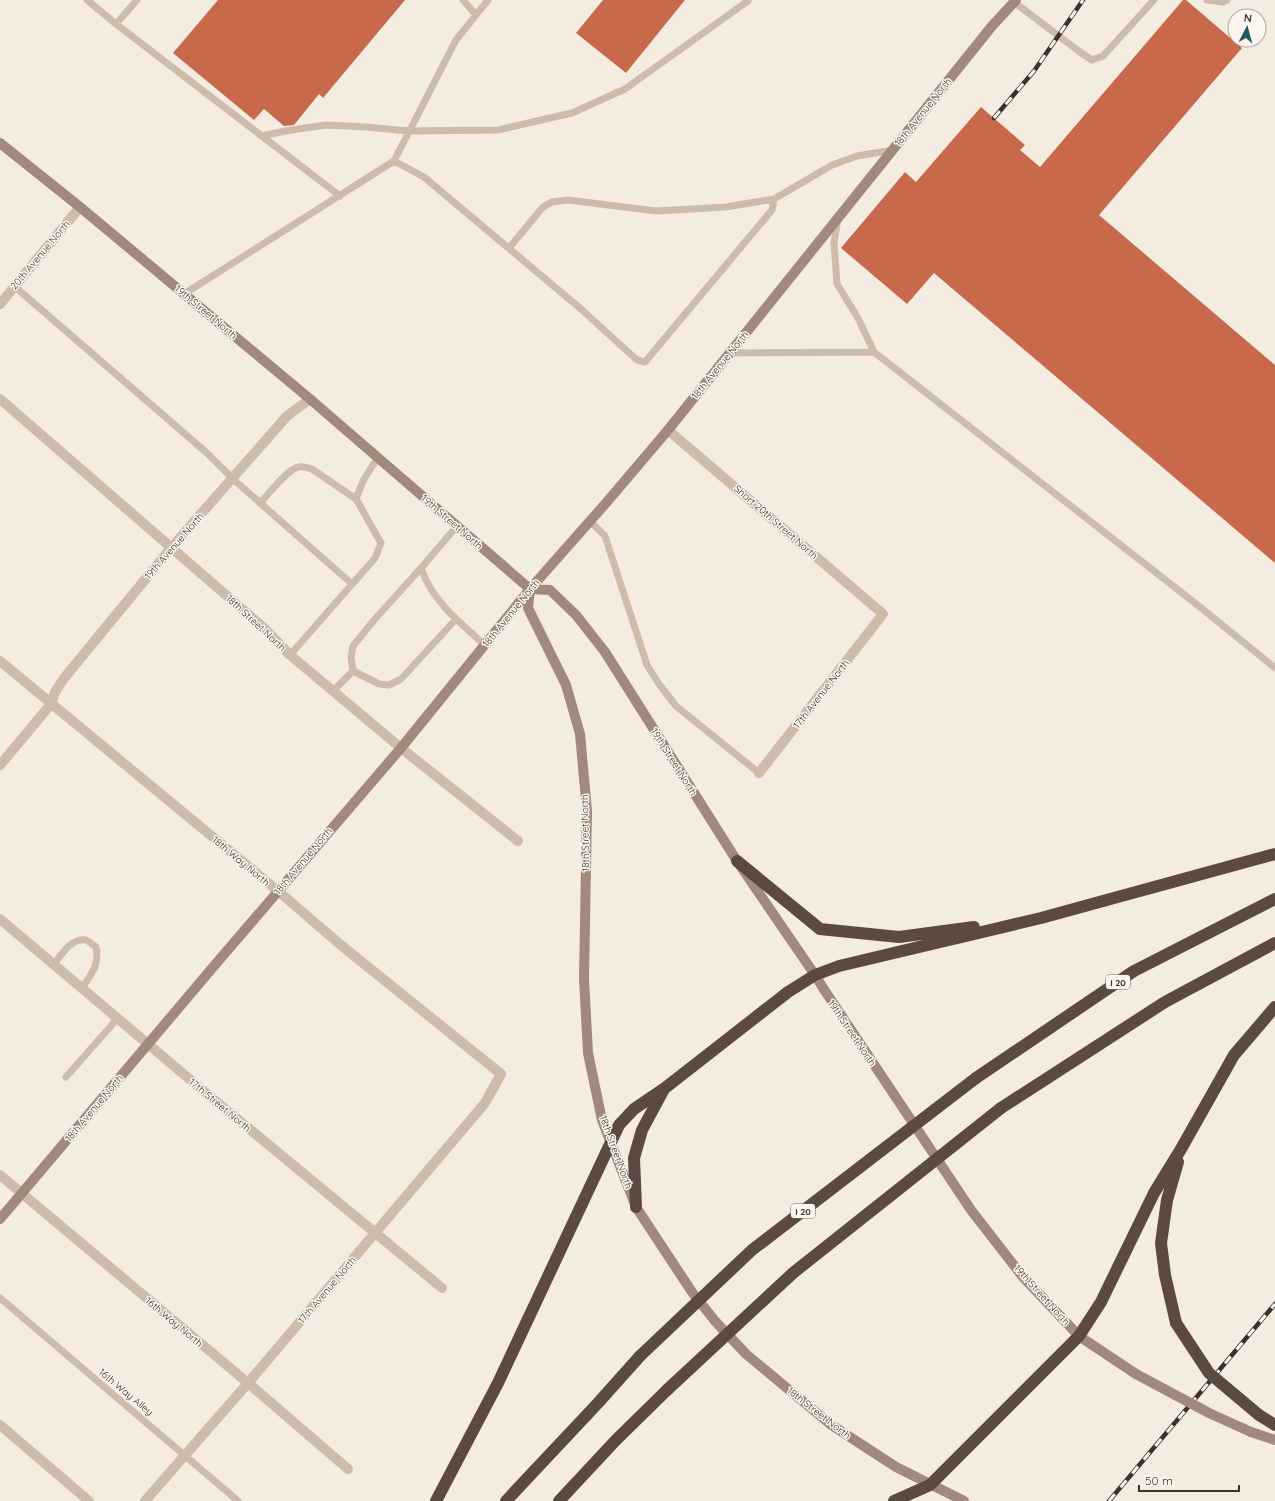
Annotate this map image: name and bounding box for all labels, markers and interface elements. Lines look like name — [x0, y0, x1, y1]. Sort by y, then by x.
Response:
north arrow — [1227, 8, 1267, 48]
text: N — [1243, 11, 1253, 25]
street label: 18th Avenue North — [891, 75, 955, 149]
street label: 20th Avenue North — [7, 218, 73, 292]
street label: 19th Street North — [172, 282, 240, 342]
street label: 18th Avenue North — [688, 328, 752, 402]
street label: Short 20th Street North — [731, 482, 821, 562]
street label: 19th Street North — [419, 492, 485, 552]
street label: 19th Avenue North — [141, 510, 207, 582]
street label: 18th Avenue North — [479, 576, 543, 650]
street label: 18th Street North — [223, 592, 289, 654]
street label: 17th Avenue North — [790, 657, 852, 731]
street label: 19th Street North — [648, 726, 700, 798]
street label: 18th Street North — [578, 794, 592, 872]
street label: 18th Avenue North — [271, 825, 335, 897]
street label: 18th Way North — [210, 833, 272, 889]
road number: I 20 — [1106, 975, 1130, 989]
street label: 19th Street North — [825, 997, 879, 1069]
street label: 18th Avenue North — [62, 1072, 126, 1144]
street label: 17th Street North — [186, 1075, 254, 1135]
street label: 18th Street North — [597, 1114, 635, 1190]
road number: I 20 — [791, 1204, 815, 1218]
street label: 17th Avenue North — [295, 1254, 359, 1326]
street label: 19th Street North — [1011, 1262, 1073, 1328]
street label: 16th Way North — [143, 1294, 205, 1350]
street label: 16th Way Alley — [96, 1365, 156, 1419]
street label: 18th Street North — [785, 1384, 853, 1442]
scale bar — [1139, 1467, 1239, 1493]
text: 50 m — [1145, 1473, 1173, 1488]

